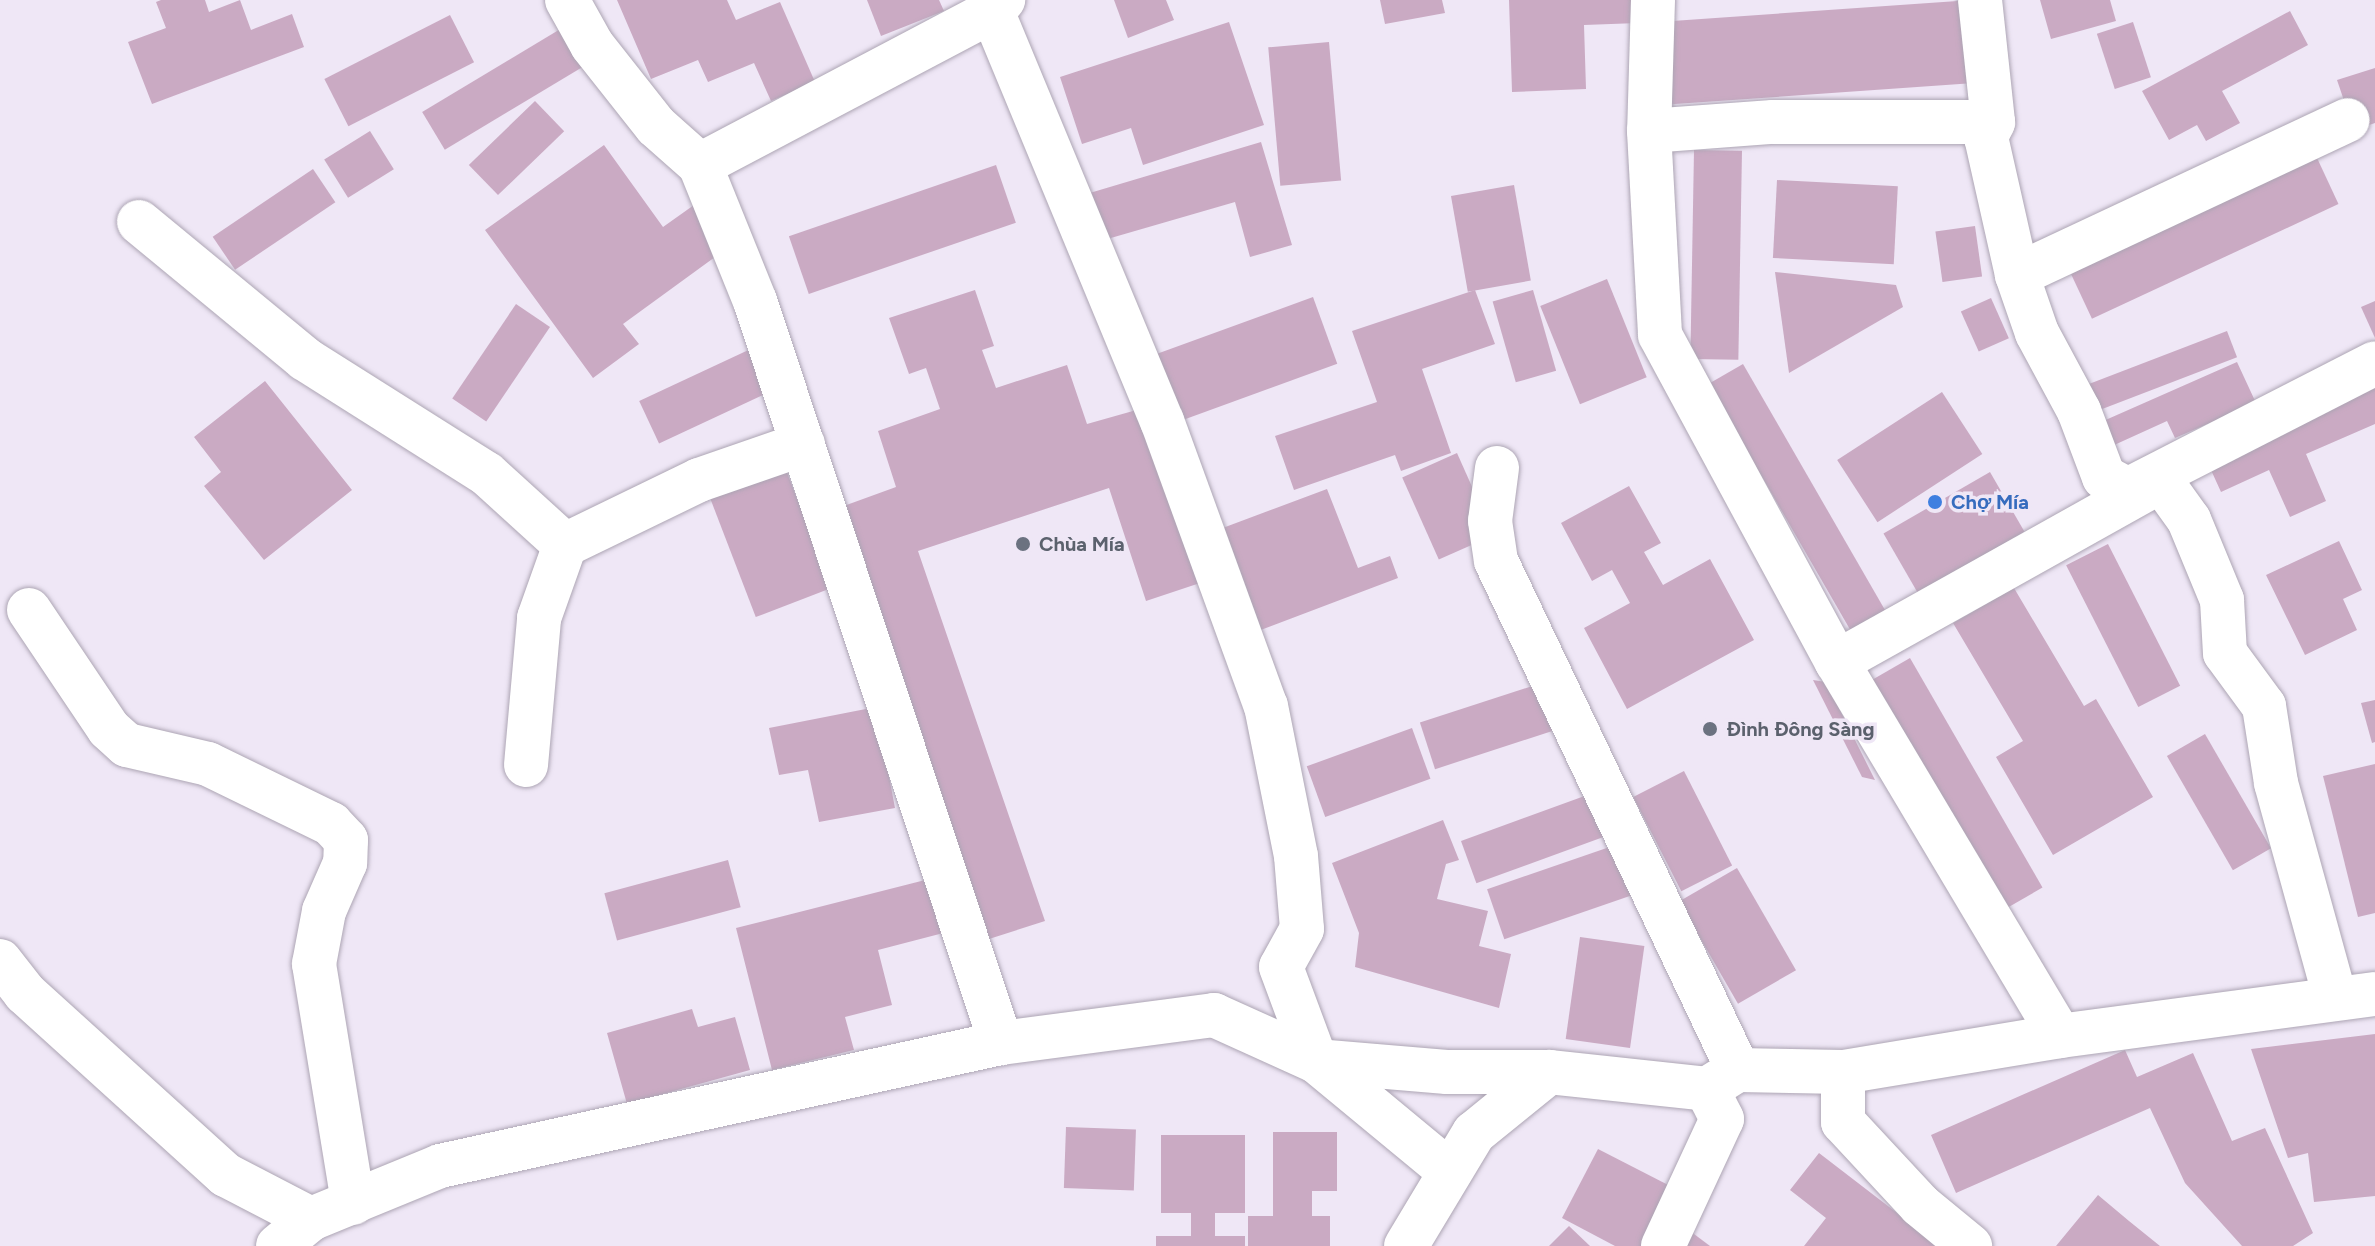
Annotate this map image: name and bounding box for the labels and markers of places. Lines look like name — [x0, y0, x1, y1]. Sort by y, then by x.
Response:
place label: Chợ Mía — [1951, 490, 2029, 514]
marker: Chợ Mía — [1926, 493, 1944, 511]
place label: Chùa Mía — [1039, 532, 1125, 556]
marker: Chùa Mía — [1014, 535, 1032, 553]
place label: Đình Đông Sàng — [1726, 717, 1874, 741]
marker: Đình Đông Sàng — [1701, 720, 1719, 738]

